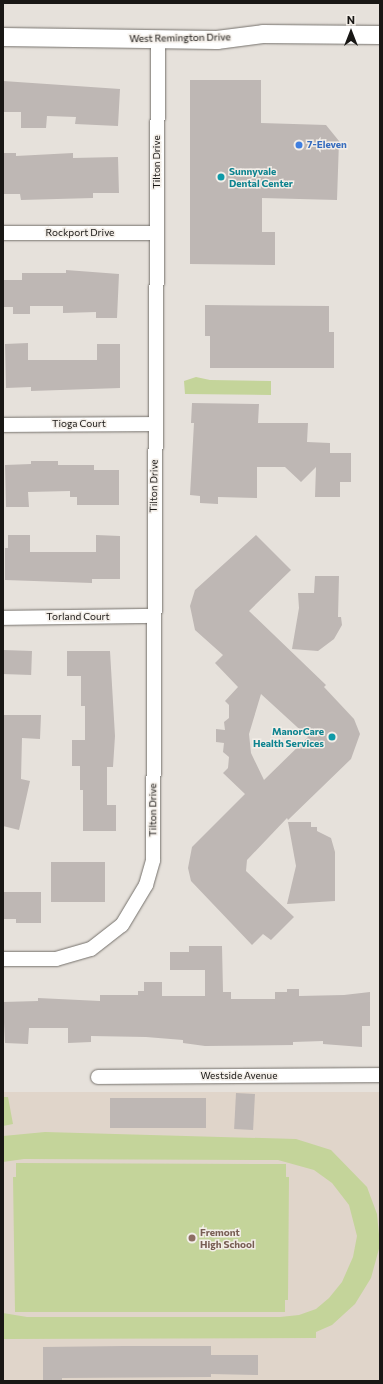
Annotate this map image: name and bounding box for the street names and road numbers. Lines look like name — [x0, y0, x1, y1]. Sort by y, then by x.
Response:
street label: West Remington Drive — [129, 31, 231, 45]
street label: Tilton Drive — [151, 135, 163, 189]
street label: Rockport Drive — [46, 227, 114, 239]
street label: Tioga Court — [52, 418, 106, 430]
street label: Tilton Drive — [148, 459, 160, 513]
street label: Torland Court — [46, 611, 110, 623]
street label: Tilton Drive — [147, 783, 159, 837]
street label: Westside Avenue — [201, 1070, 277, 1082]

